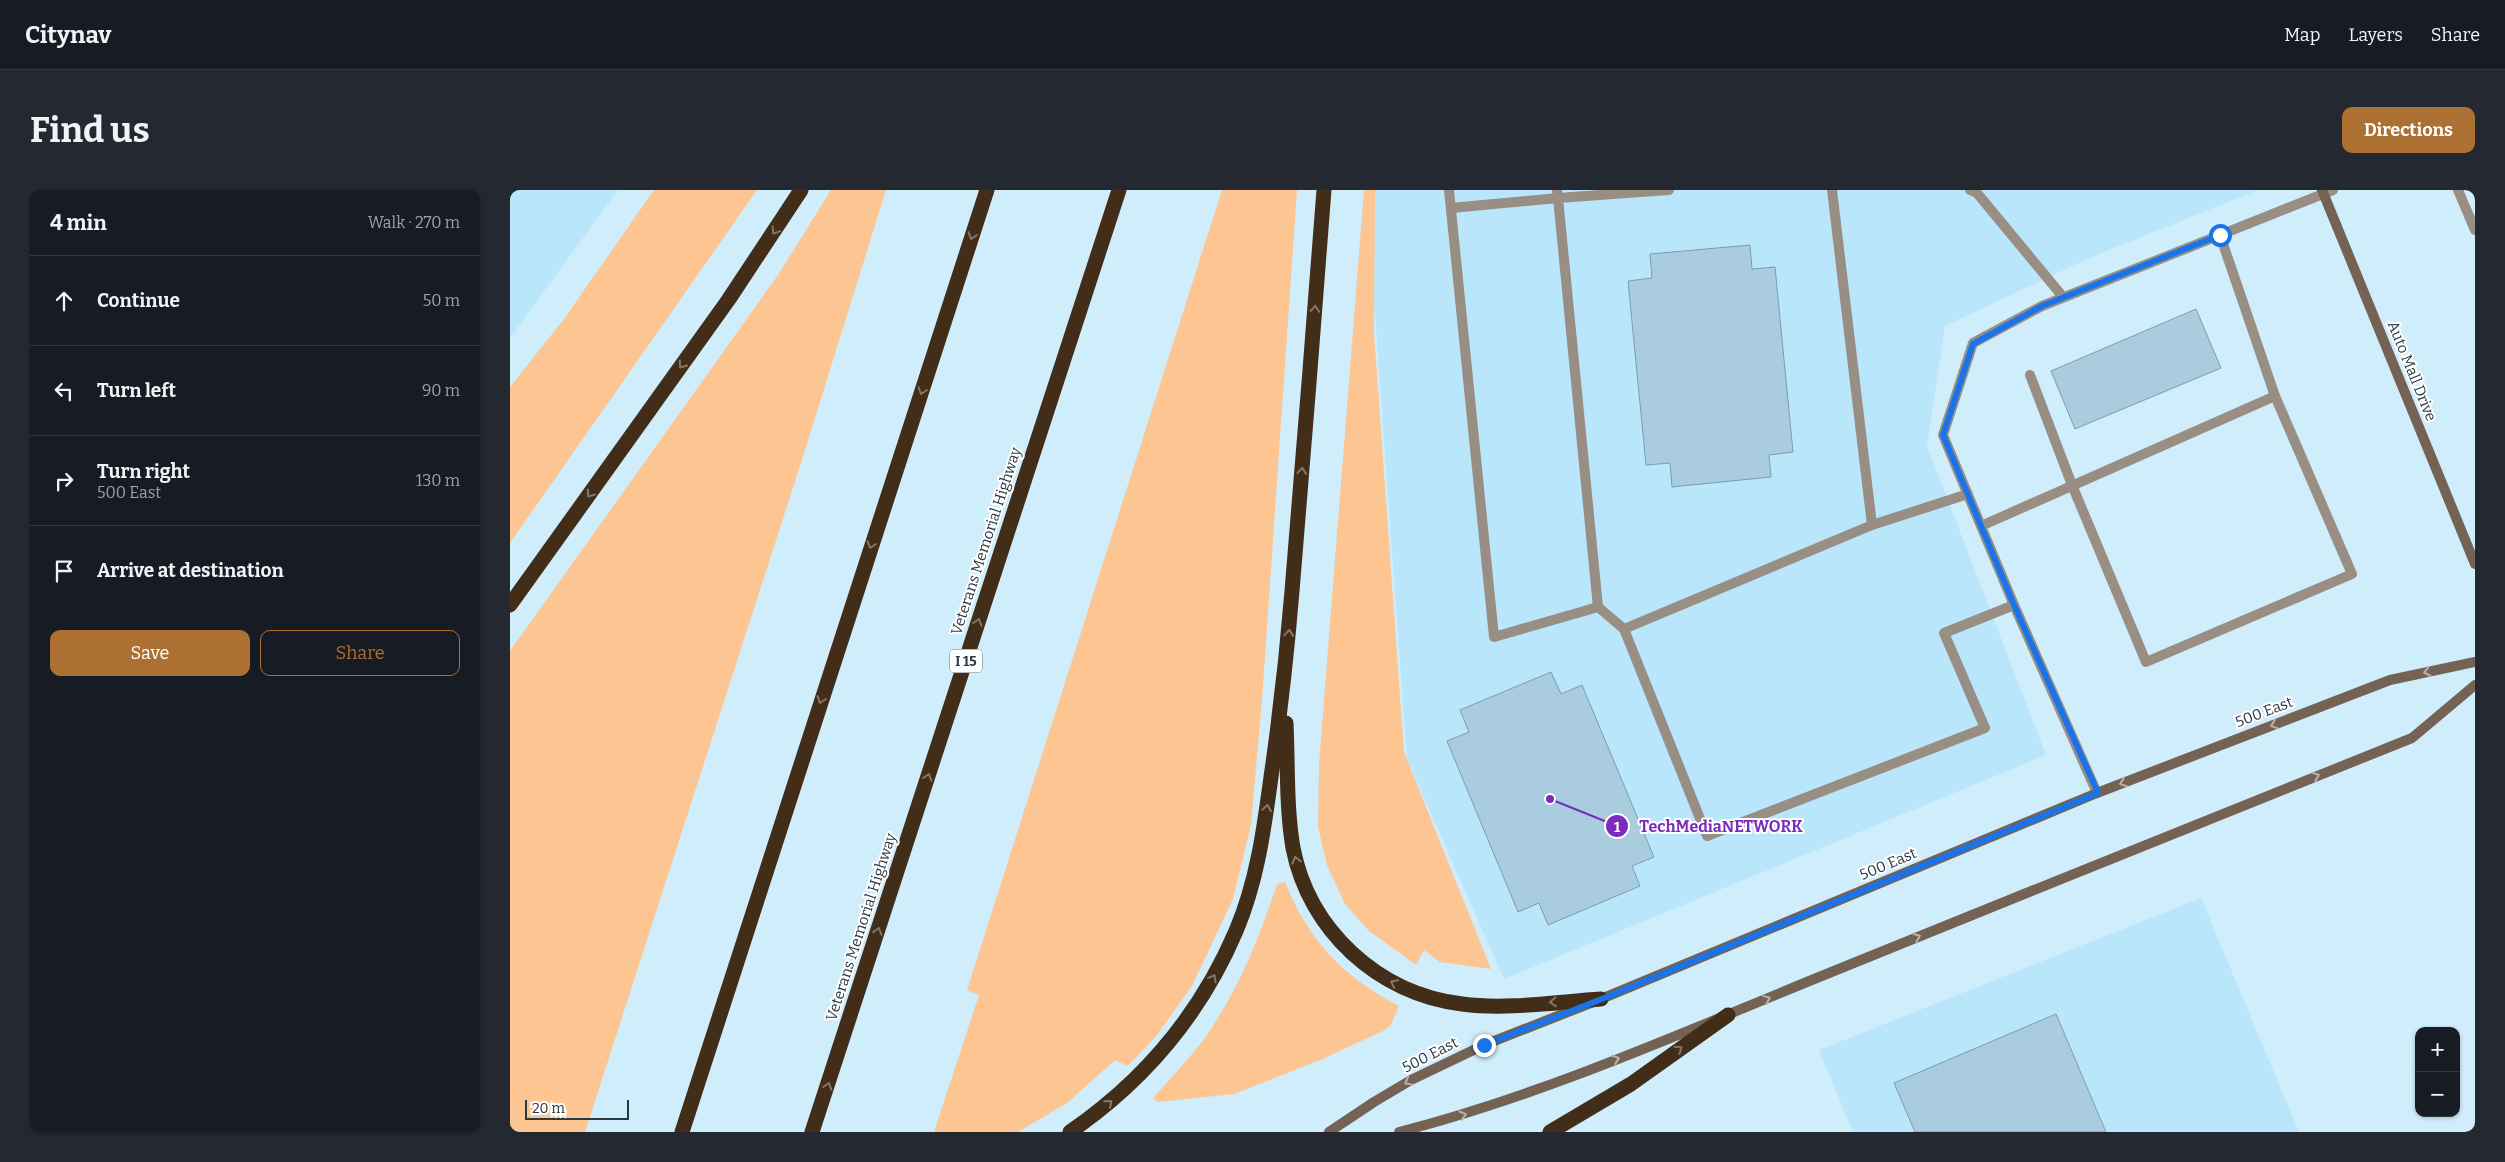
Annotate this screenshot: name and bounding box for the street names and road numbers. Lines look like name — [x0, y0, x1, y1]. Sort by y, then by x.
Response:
street label: Auto Mall Drive — [2384, 318, 2440, 424]
street label: Veterans Memorial Highway — [947, 445, 1025, 637]
road number: I 15 — [950, 650, 982, 672]
street label: 500 East — [2233, 693, 2296, 731]
street label: Veterans Memorial Highway — [822, 831, 900, 1023]
street label: 500 East — [1857, 844, 1920, 884]
street label: 500 East — [1399, 1033, 1461, 1077]

